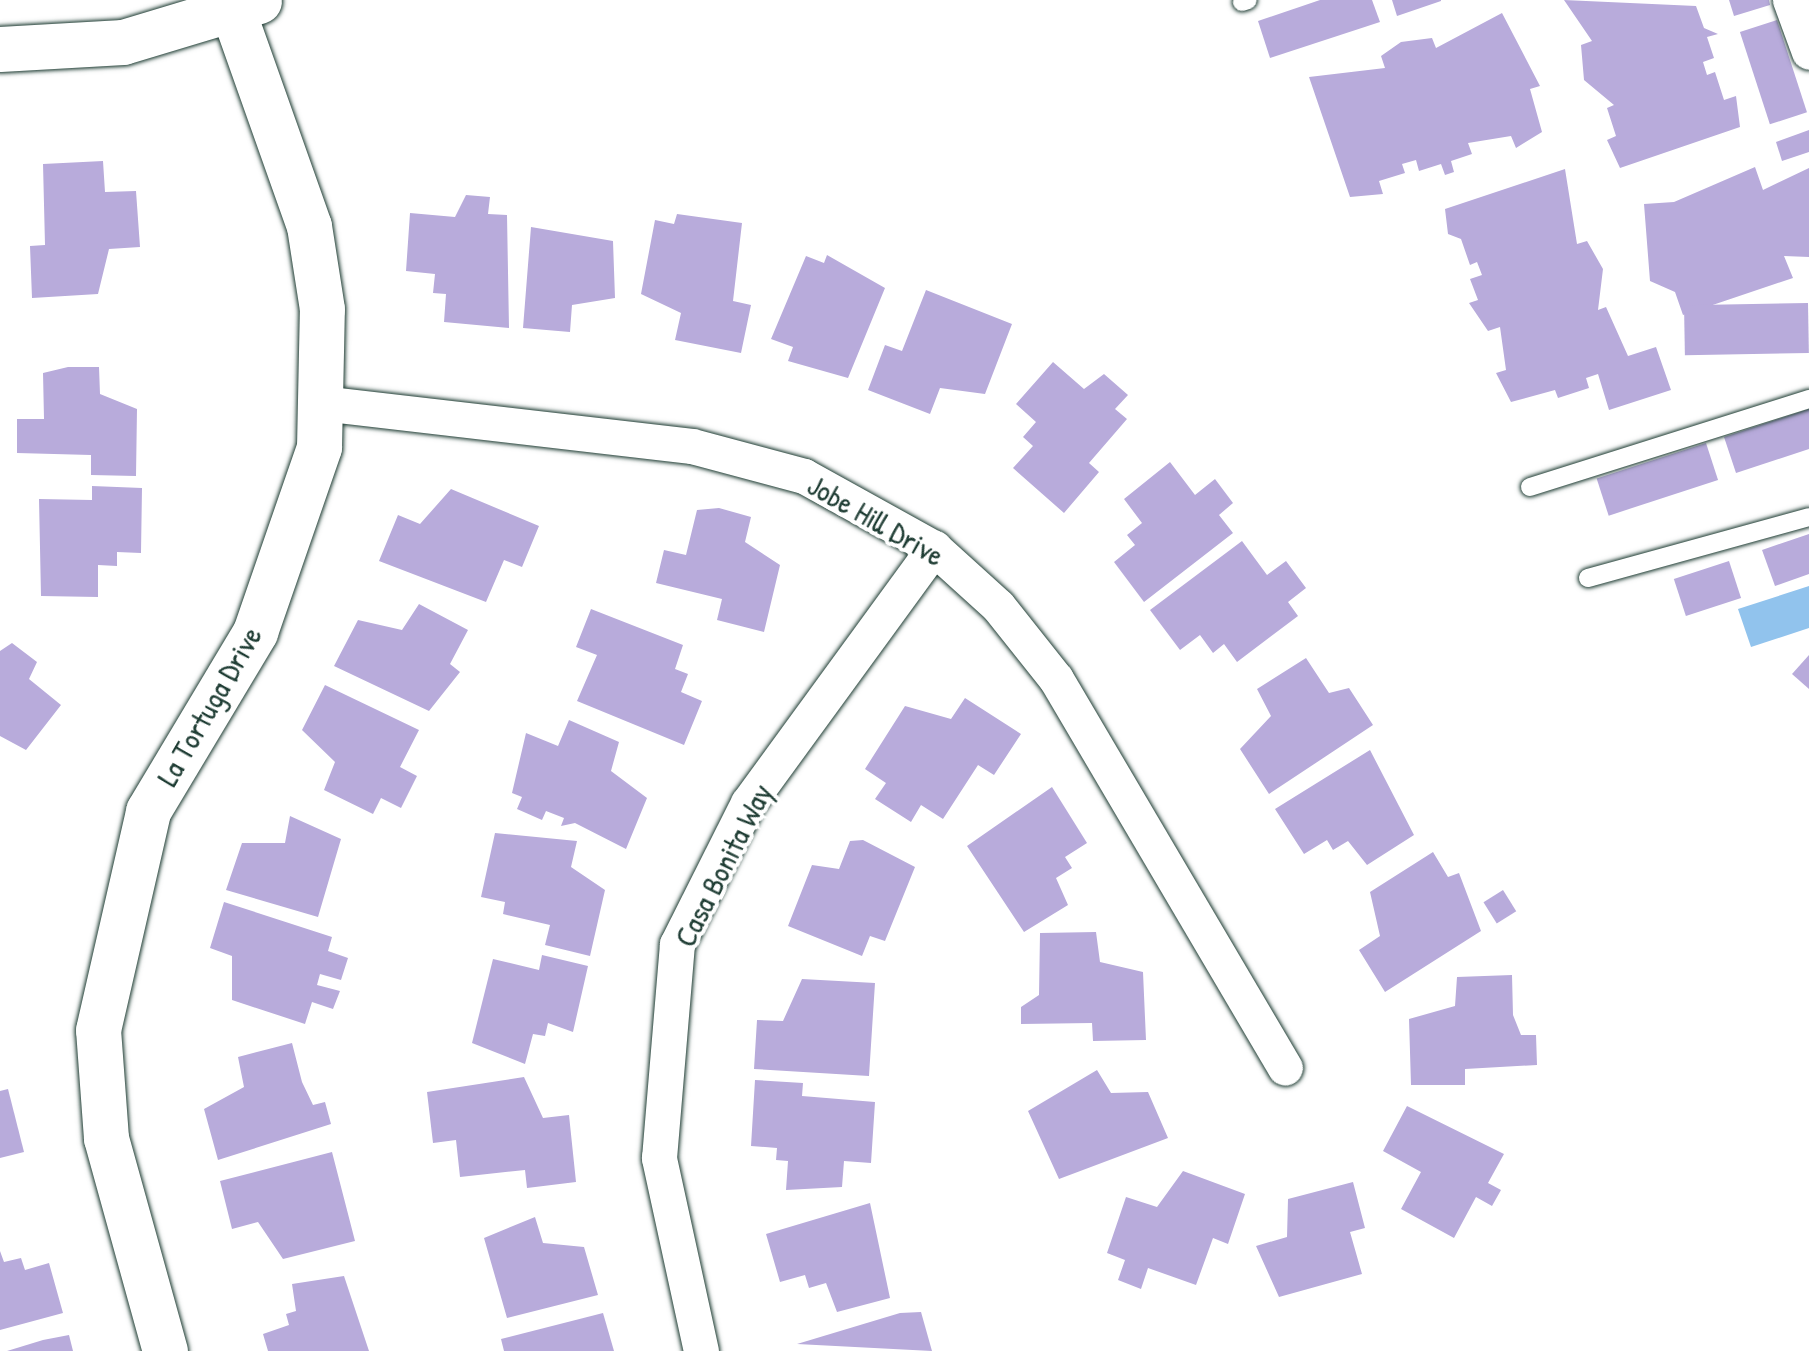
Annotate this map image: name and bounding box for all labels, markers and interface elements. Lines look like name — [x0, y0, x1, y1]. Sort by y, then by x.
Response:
street label: Jobe Hill Drive — [801, 467, 951, 573]
street label: La Tortuga Drive — [149, 620, 269, 792]
street label: Casa Bonita Way — [667, 778, 779, 952]

